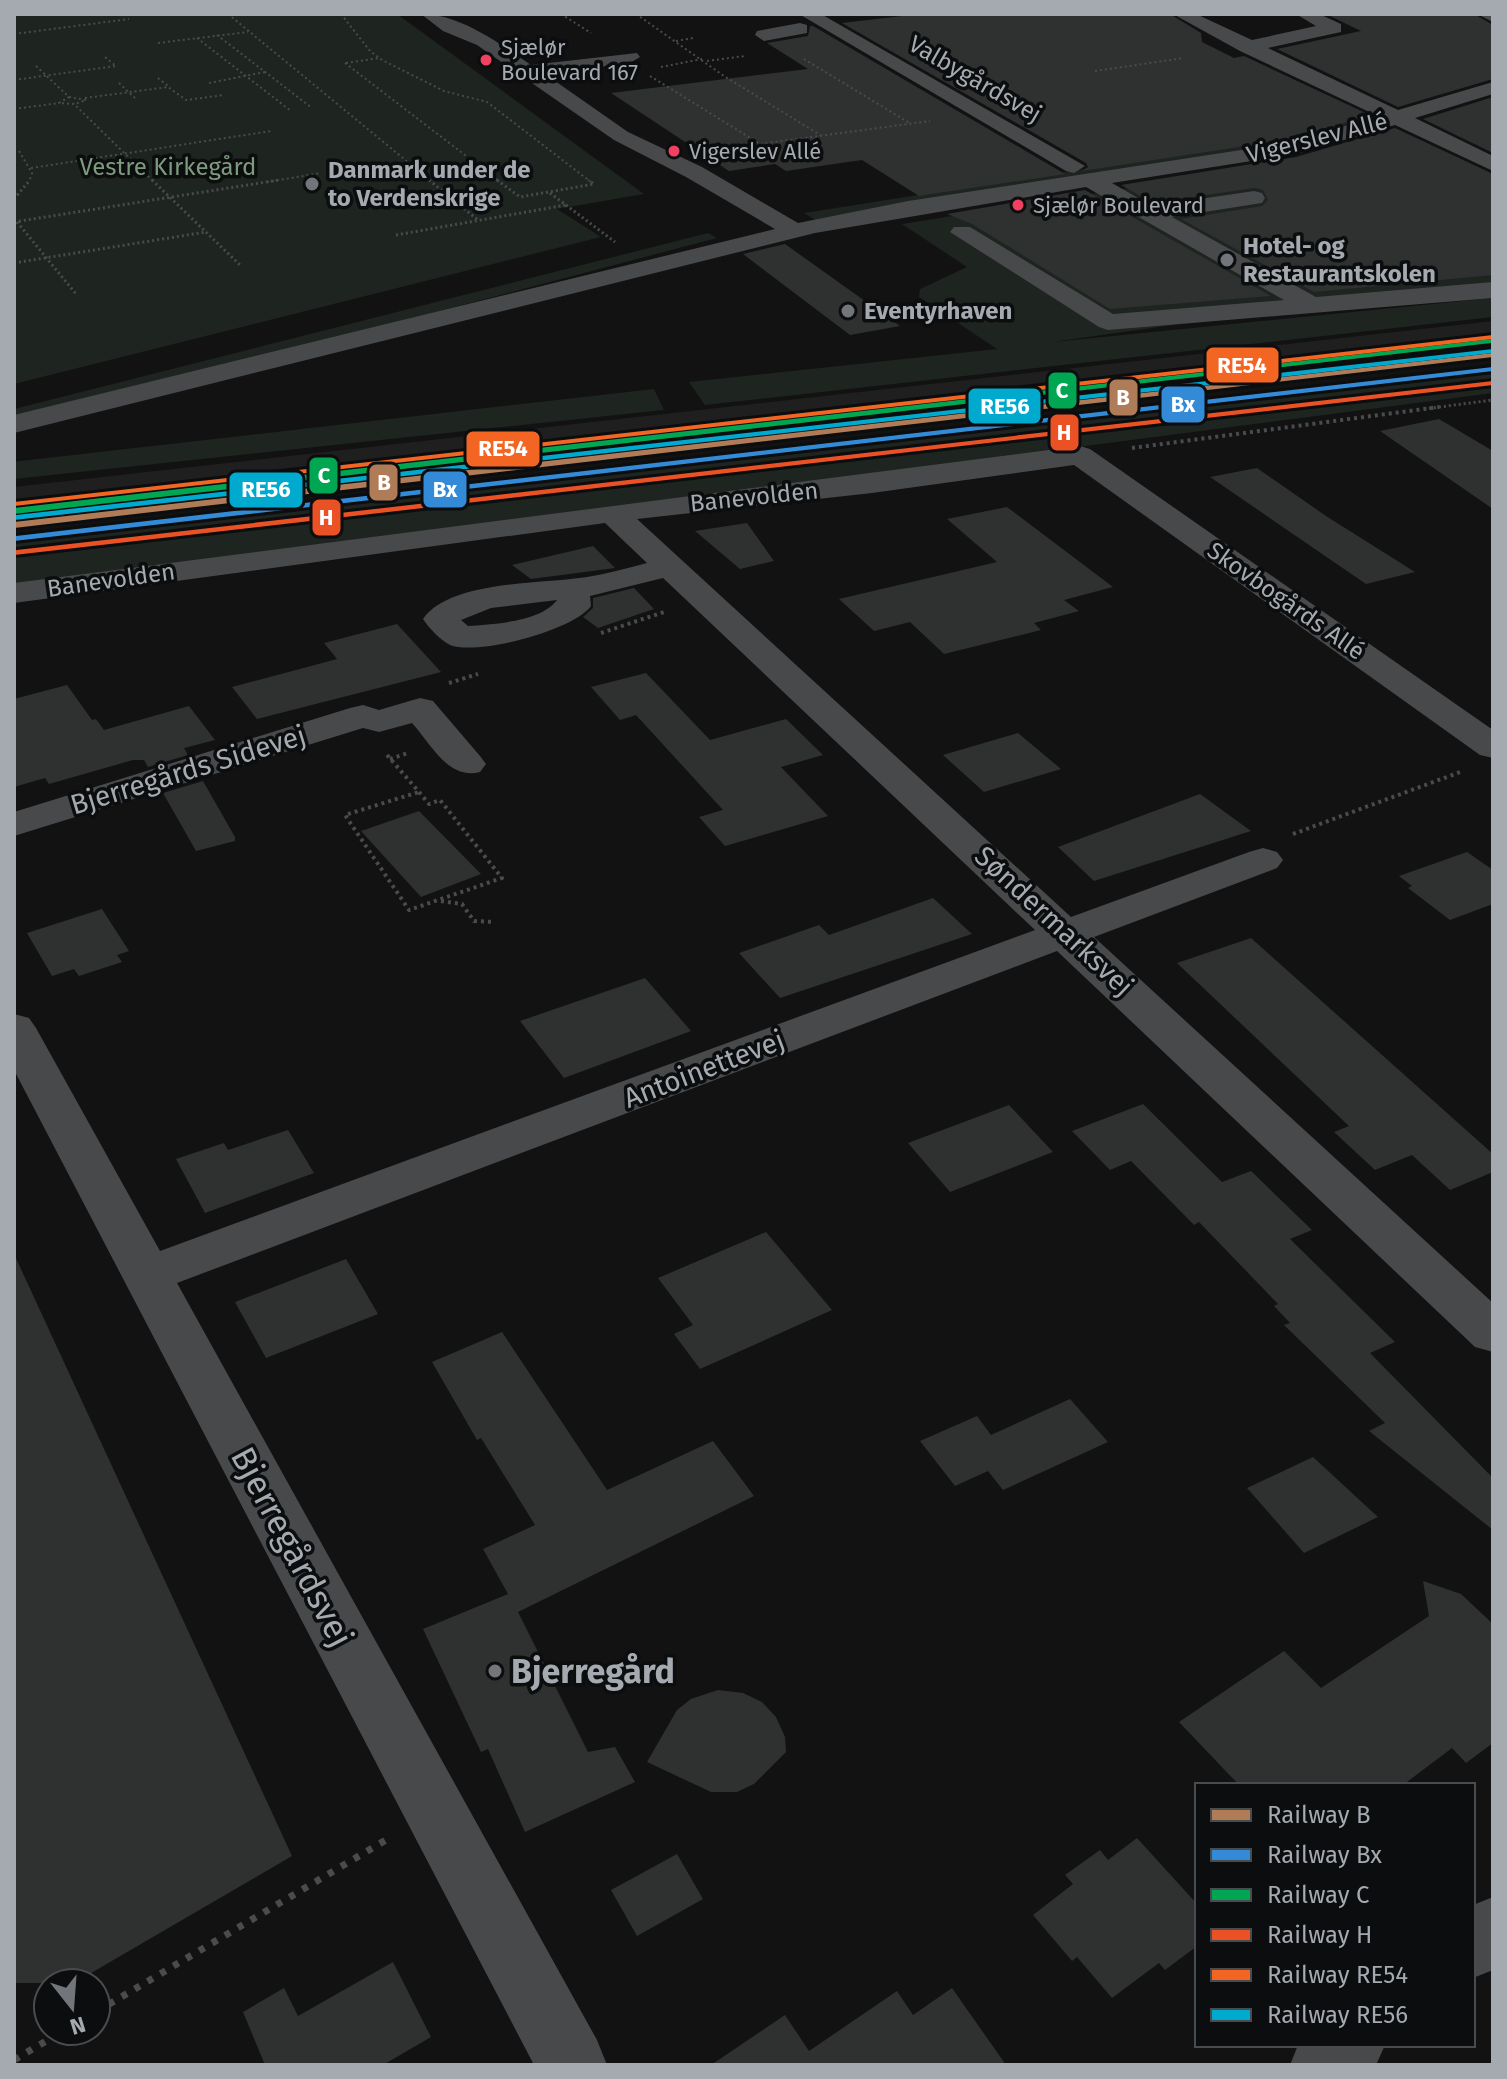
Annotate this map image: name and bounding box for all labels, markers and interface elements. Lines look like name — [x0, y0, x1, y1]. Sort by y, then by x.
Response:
street label: Valbygårdsvej — [904, 30, 1046, 128]
place label: Sjælør Boulevard 167 — [501, 34, 638, 86]
marker: Sjælør Boulevard 167 — [478, 52, 494, 68]
street label: Vigerslev Allé — [1244, 107, 1390, 169]
place label: Vigerslev Allé — [689, 138, 821, 165]
marker: Vigerslev Allé — [666, 143, 682, 159]
park label: Vestre Kirkegård — [80, 153, 256, 181]
place label: Danmark under de to Verdenskrige — [328, 156, 531, 212]
marker: Danmark under de to Verdenskrige — [303, 175, 321, 193]
place label: Sjælør Boulevard — [1033, 192, 1204, 219]
marker: Sjælør Boulevard — [1010, 197, 1026, 213]
place label: Hotel- og Restaurantskolen — [1243, 232, 1436, 288]
marker: Hotel- og Restaurantskolen — [1218, 251, 1236, 269]
place label: Eventyrhaven — [864, 297, 1012, 325]
marker: Eventyrhaven — [839, 302, 857, 320]
line badge: RE54 — [1205, 346, 1280, 384]
text: RE54 — [1217, 352, 1267, 379]
line badge: C — [1047, 371, 1078, 410]
text: C — [1056, 377, 1069, 404]
line badge: B — [1108, 378, 1139, 417]
text: B — [1116, 384, 1130, 411]
line badge: Bx — [1160, 385, 1206, 424]
line badge: RE56 — [967, 387, 1042, 425]
text: Bx — [1171, 391, 1196, 418]
text: RE56 — [980, 393, 1030, 420]
line badge: H — [1049, 413, 1080, 452]
text: H — [1057, 419, 1071, 446]
line badge: RE54 — [465, 430, 541, 468]
text: RE54 — [478, 435, 528, 462]
line badge: C — [308, 456, 339, 495]
text: C — [318, 462, 331, 489]
line badge: B — [368, 463, 399, 502]
text: B — [377, 469, 391, 496]
line badge: Bx — [422, 470, 468, 509]
line badge: RE56 — [228, 471, 304, 509]
text: RE56 — [241, 476, 291, 503]
text: Bx — [433, 476, 458, 503]
street label: Banevolden — [688, 476, 820, 518]
line badge: H — [311, 498, 342, 537]
text: H — [319, 504, 333, 531]
street label: Skovbogårds Allé — [1202, 536, 1370, 666]
street label: Banevolden — [45, 557, 177, 603]
street label: Bjerregårds Sidevej — [66, 718, 310, 822]
street label: Søndermarksvej — [968, 839, 1140, 1003]
street label: Antoinettevej — [619, 1023, 789, 1115]
street label: Bjerregårdsvej — [222, 1440, 362, 1654]
place label: Bjerregård — [511, 1651, 675, 1692]
marker: Bjerregård — [486, 1662, 504, 1680]
legend — [1195, 1783, 1475, 2047]
text: Railway B — [1267, 1801, 1371, 1829]
text: Railway Bx — [1267, 1841, 1382, 1869]
text: Railway C — [1267, 1881, 1369, 1909]
text: Railway H — [1267, 1921, 1372, 1949]
text: Railway RE54 — [1267, 1961, 1408, 1989]
north arrow — [32, 1967, 112, 2047]
text: Railway RE56 — [1267, 2001, 1408, 2029]
text: N — [67, 2011, 89, 2041]

